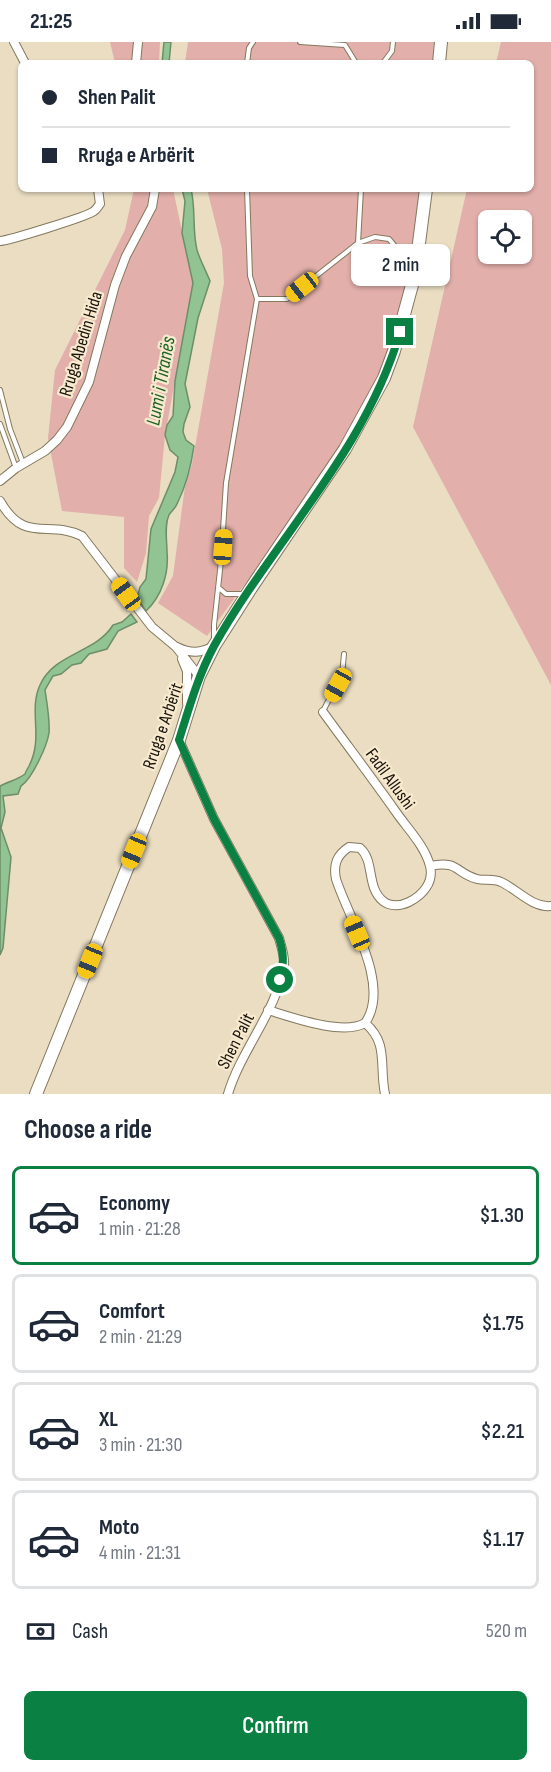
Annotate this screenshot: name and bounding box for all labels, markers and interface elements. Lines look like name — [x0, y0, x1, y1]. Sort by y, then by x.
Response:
text: 21:25 — [30, 8, 73, 35]
text: Shen Palit — [78, 84, 156, 111]
text: Rruga e Arbërit — [78, 142, 195, 169]
map controls — [478, 210, 532, 264]
button: locate — [478, 210, 532, 264]
callout: 2 min — [350, 245, 450, 287]
text: 2 min — [382, 253, 419, 277]
car — [282, 269, 322, 305]
street label: Rruga Abedin Hida — [55, 289, 107, 399]
route end — [386, 318, 413, 345]
water label: Lumi i Tiranës — [141, 335, 181, 427]
car — [213, 528, 233, 566]
car — [108, 574, 144, 614]
car — [321, 665, 355, 705]
street label: Rruga e Arbërit — [138, 680, 188, 772]
street label: Fadil Allushi — [361, 744, 419, 814]
car — [119, 831, 149, 871]
car — [342, 913, 372, 953]
car — [75, 941, 105, 981]
route start — [266, 966, 293, 993]
street label: Shen Palit — [213, 1009, 259, 1073]
text: Choose a ride — [24, 1114, 152, 1146]
icon: car — [27, 1189, 81, 1243]
text: Economy — [99, 1190, 170, 1217]
text: $1.30 — [480, 1202, 524, 1229]
text: 1 min · 21:28 — [99, 1217, 181, 1241]
icon: car — [27, 1297, 81, 1351]
text: Comfort — [99, 1298, 165, 1325]
text: $1.75 — [482, 1310, 524, 1337]
text: 2 min · 21:29 — [99, 1325, 182, 1349]
icon: car — [27, 1405, 81, 1459]
text: XL — [99, 1406, 118, 1433]
text: $2.21 — [481, 1418, 524, 1445]
text: 3 min · 21:30 — [99, 1433, 182, 1457]
icon: car — [27, 1513, 81, 1567]
text: Moto — [99, 1514, 139, 1541]
text: $1.17 — [482, 1526, 524, 1553]
text: 4 min · 21:31 — [99, 1541, 180, 1565]
icon: cash — [24, 1615, 57, 1648]
text: Cash — [72, 1618, 108, 1645]
text: 520 m — [486, 1619, 527, 1643]
button: Confirm — [24, 1691, 527, 1760]

